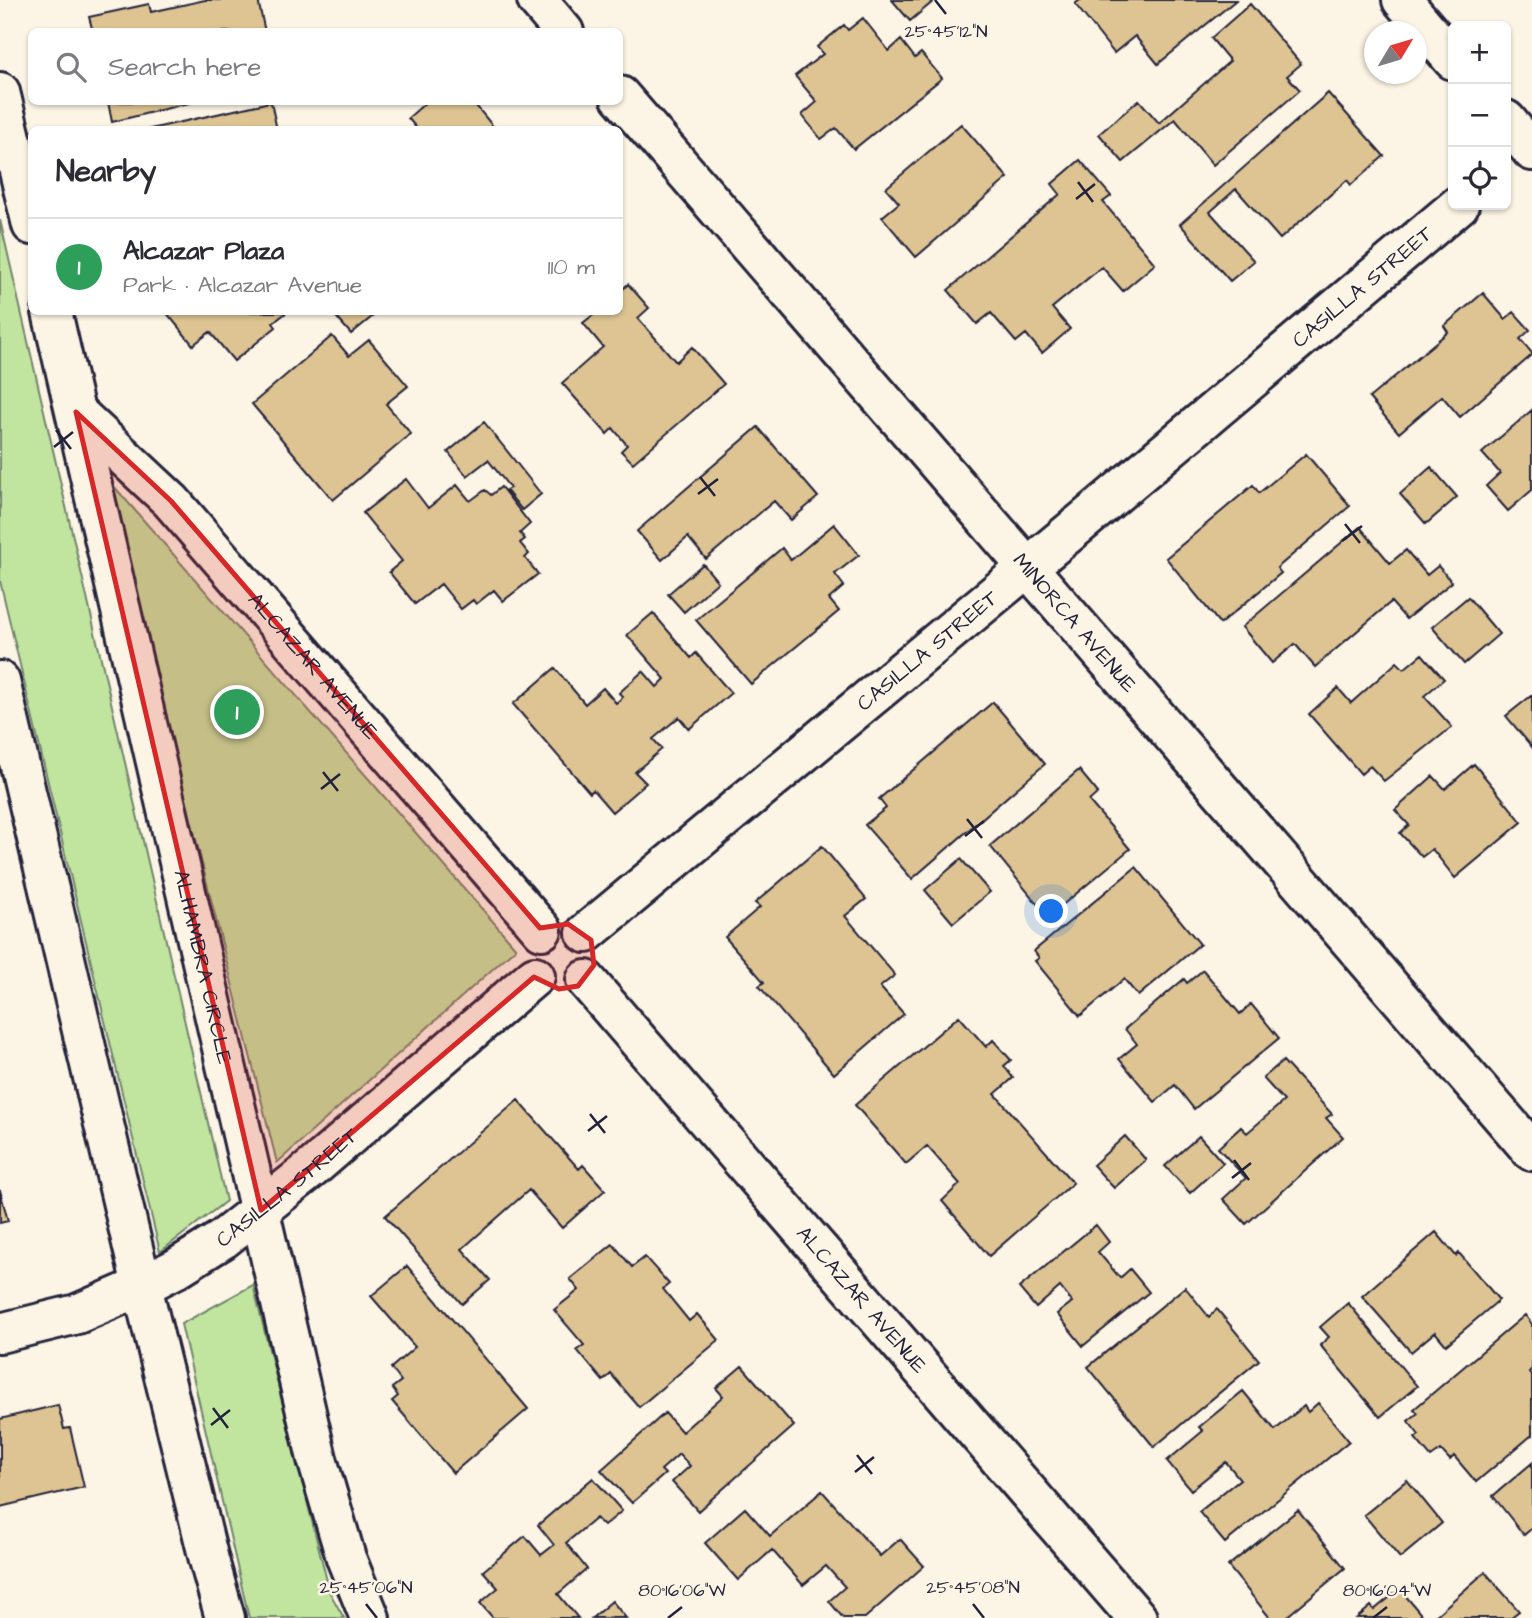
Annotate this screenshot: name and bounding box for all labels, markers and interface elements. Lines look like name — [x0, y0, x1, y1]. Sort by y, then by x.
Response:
text: 25°45'12"N — [904, 19, 988, 44]
north arrow — [1364, 21, 1427, 84]
map controls — [1448, 21, 1511, 210]
button: + — [1448, 21, 1511, 84]
search box — [28, 28, 623, 105]
icon: search — [52, 48, 90, 86]
text: Search here — [108, 49, 261, 85]
button: − — [1448, 84, 1511, 147]
button: locate — [1448, 147, 1511, 210]
text: Nearby — [56, 151, 156, 193]
street label: CASILLA STREET — [1286, 219, 1440, 355]
text: Alcazar Plaza — [123, 233, 284, 269]
text: 1 — [78, 251, 80, 283]
text: 110 m — [547, 251, 595, 283]
text: Park · Alcazar Avenue — [123, 269, 362, 301]
street label: MINORCA AVENUE — [1006, 547, 1144, 699]
street label: CASILLA STREET — [851, 583, 1005, 718]
street label: ALCAZAR AVENUE — [241, 586, 385, 746]
pin: 1 — [214, 686, 260, 738]
street label: ALHAMBRA CIRCLE — [166, 867, 239, 1067]
your location — [1034, 894, 1068, 928]
street label: CASILLA STREET — [210, 1120, 365, 1254]
street label: ALCAZAR AVENUE — [790, 1220, 934, 1380]
text: 25°45'06"N — [319, 1575, 413, 1600]
text: 25°45'08"N — [926, 1575, 1020, 1600]
text: 80°16'06"W — [638, 1578, 726, 1603]
text: 80°16'04"W — [1343, 1578, 1431, 1603]

